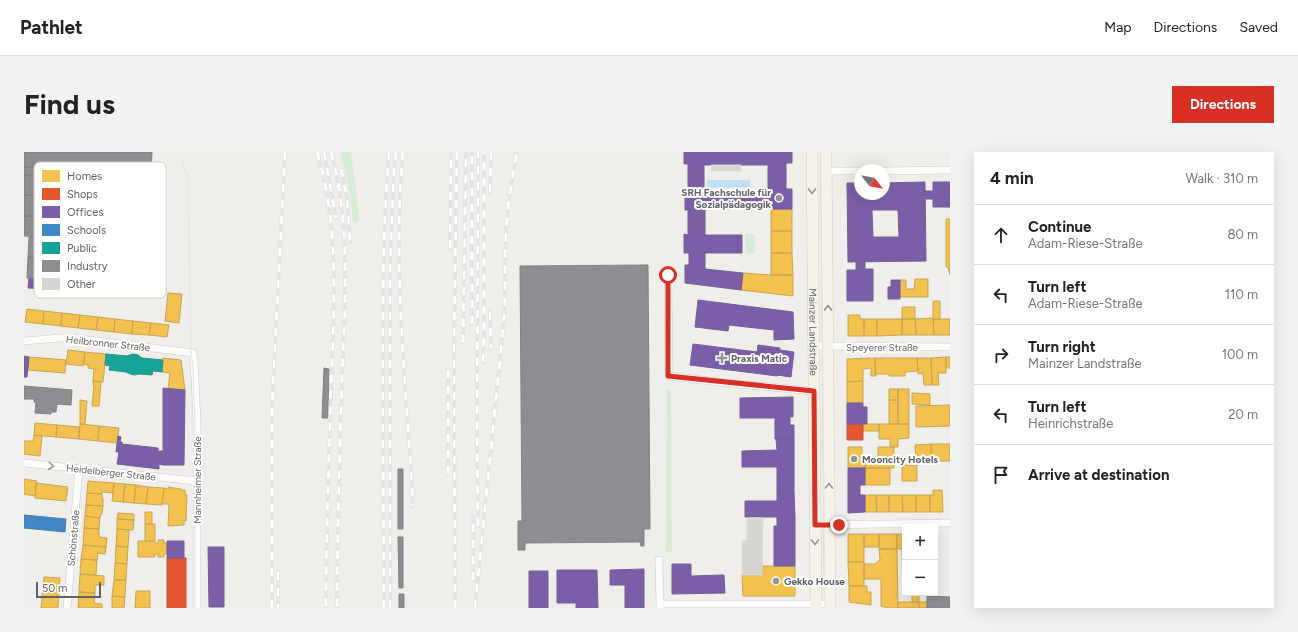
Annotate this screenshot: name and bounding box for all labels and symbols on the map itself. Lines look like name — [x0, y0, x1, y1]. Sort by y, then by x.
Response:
legend — [34, 162, 166, 298]
north arrow — [854, 164, 890, 200]
text: Homes — [67, 170, 102, 183]
place label: SRH Fachschule für Sozialpädagogik — [681, 186, 772, 211]
text: Shops — [67, 188, 98, 201]
one-way arrow — [808, 188, 816, 194]
marker: SRH Fachschule für Sozialpädagogik — [774, 193, 784, 203]
text: Offices — [67, 206, 103, 219]
text: Schools — [67, 224, 106, 237]
text: Public — [67, 242, 97, 255]
text: Industry — [67, 260, 108, 273]
route start — [659, 266, 677, 284]
text: Other — [67, 278, 96, 291]
street label: Mainzer Landstraße — [806, 288, 820, 376]
one-way arrow — [824, 305, 832, 311]
street label: Heilbronner Straße — [65, 333, 151, 354]
street label: Speyerer Straße — [846, 341, 919, 354]
marker: Praxis Matic — [716, 352, 728, 364]
place label: Praxis Matic — [731, 352, 788, 365]
street label: Mannheimer Straße — [191, 436, 204, 524]
place label: Mooncity Hotels — [862, 453, 938, 466]
marker: Mooncity Hotels — [849, 454, 859, 464]
one-way arrow — [48, 461, 54, 470]
street label: Heidelberger Straße — [65, 461, 157, 484]
one-way arrow — [825, 483, 833, 489]
street label: Schönstraße — [65, 509, 82, 567]
route end — [830, 516, 848, 534]
one-way arrow — [811, 539, 819, 545]
place label: Gekko House — [784, 575, 845, 588]
marker: Gekko House — [771, 576, 781, 586]
scale bar — [36, 580, 101, 599]

